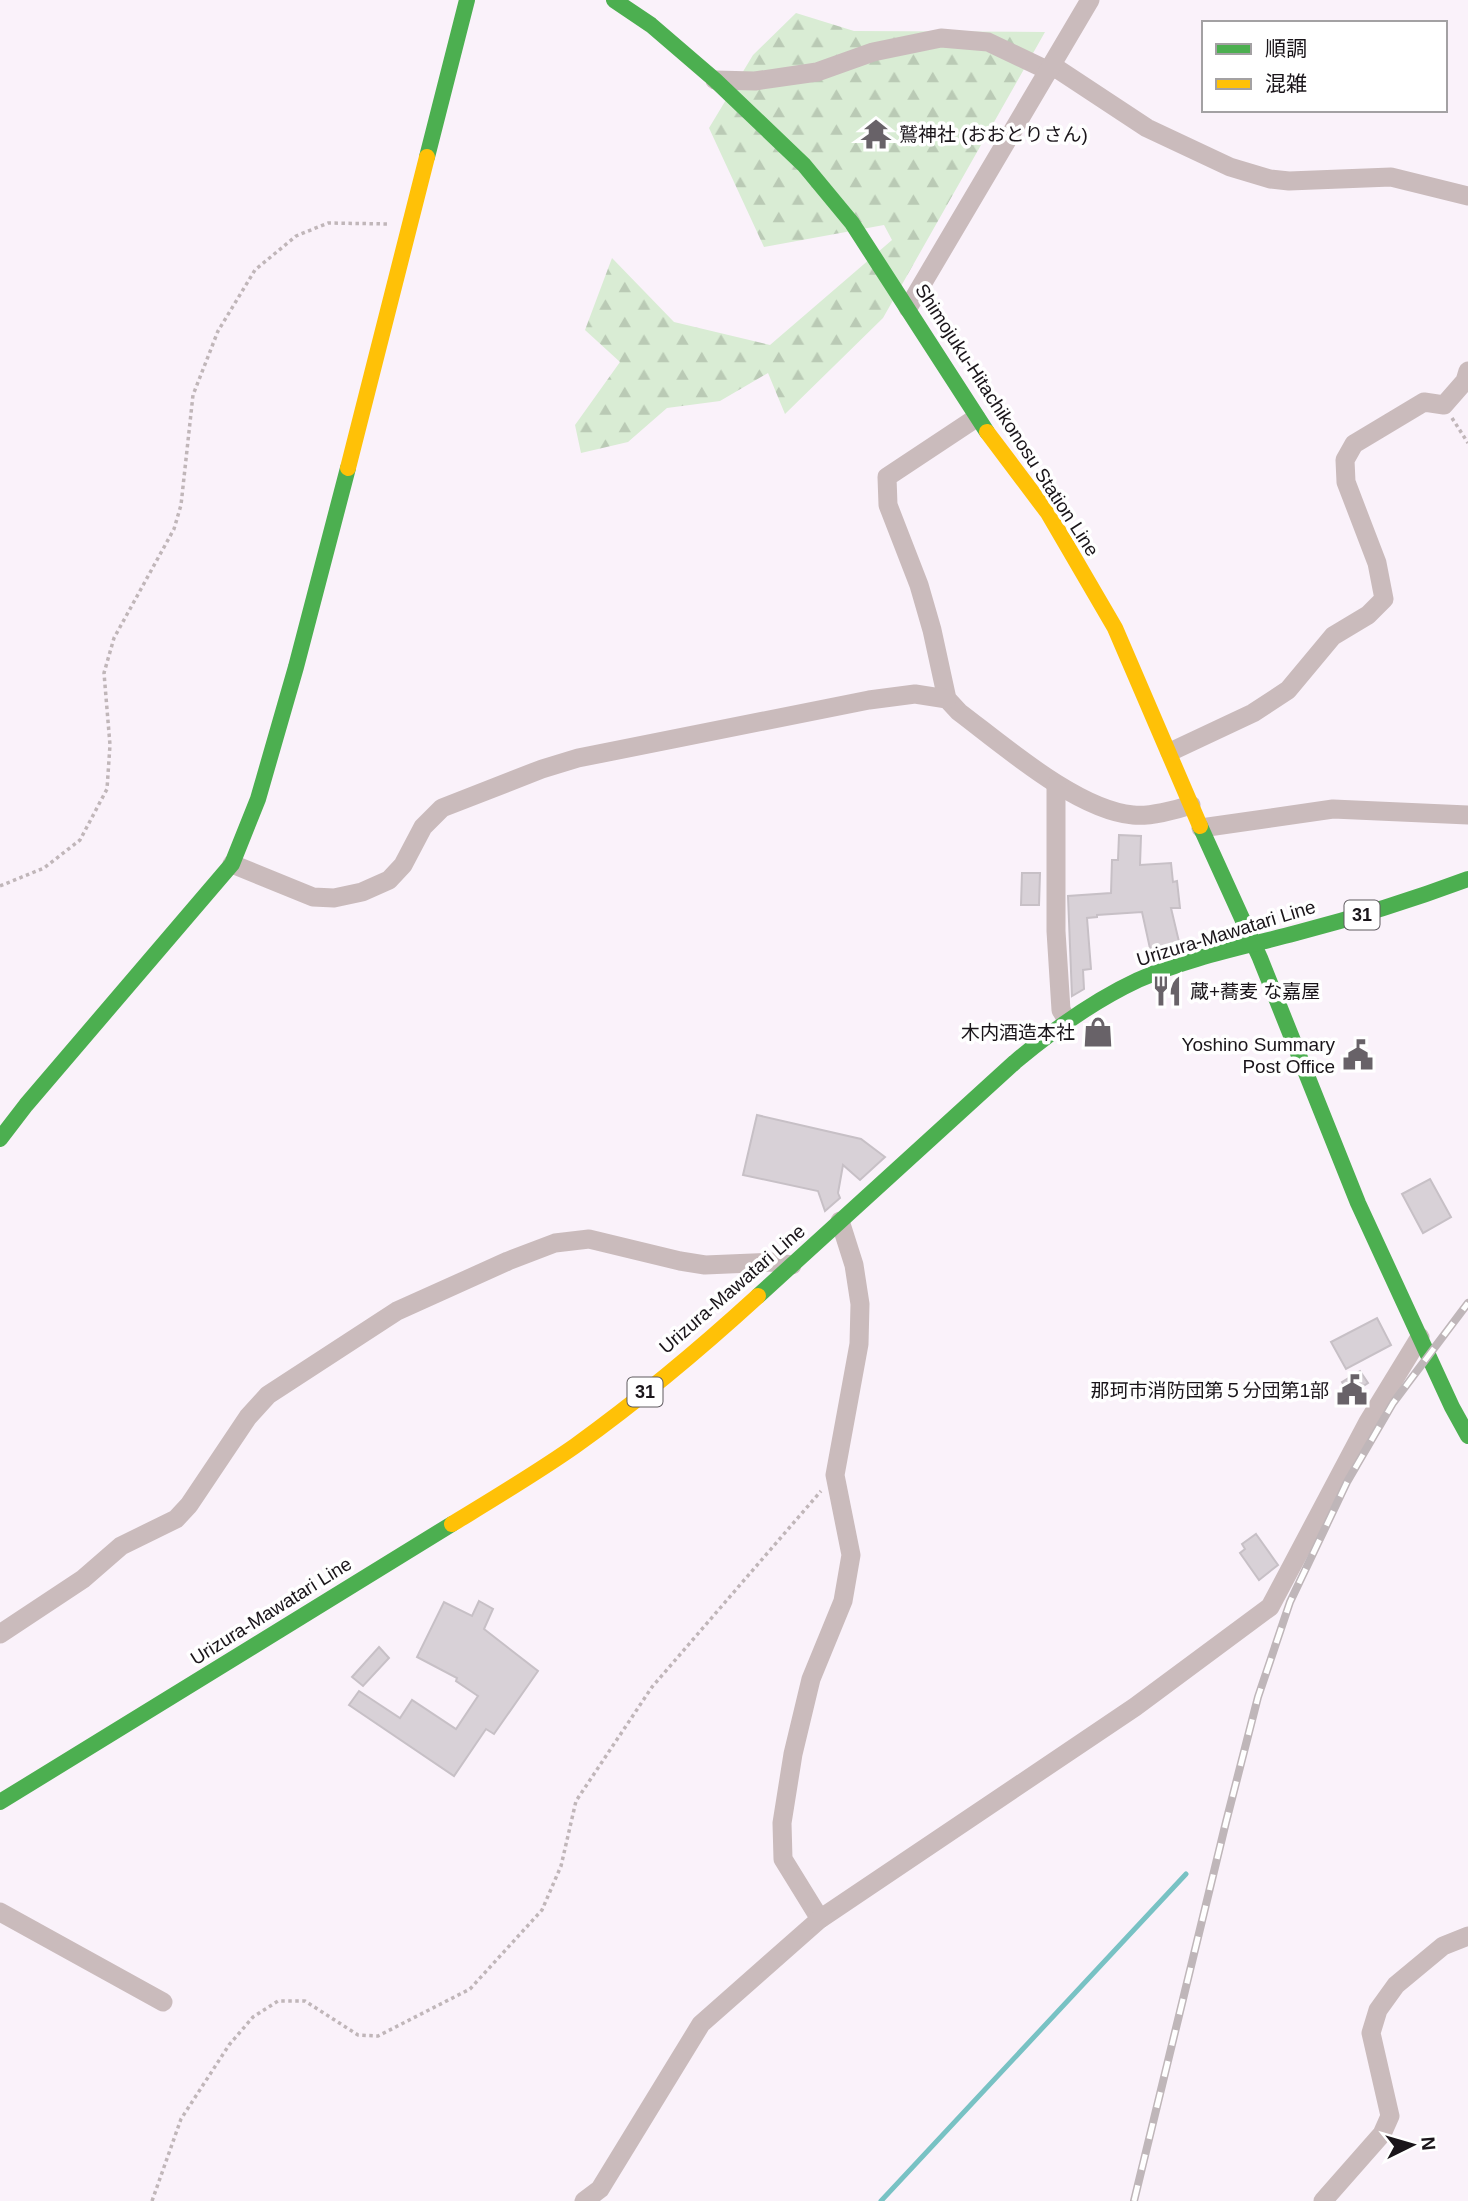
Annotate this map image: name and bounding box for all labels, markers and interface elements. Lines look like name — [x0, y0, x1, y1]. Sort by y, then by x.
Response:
legend — [1202, 21, 1447, 112]
text: 順調 — [1265, 37, 1307, 60]
text: 混雑 — [1265, 72, 1307, 95]
temple icon: 鷲神社 (おおとりさん) — [859, 117, 893, 151]
place label: 鷲神社 (おおとりさん) — [899, 124, 1088, 145]
street label: Shimojuku-Hitachikonosu Station Line — [911, 280, 1103, 560]
street label: Urizura-Mawatari Line — [1134, 896, 1318, 970]
road number: 31 — [1344, 900, 1380, 930]
restaurant icon: 蔵+蕎麦 な嘉屋 — [1150, 974, 1184, 1008]
place label: 蔵+蕎麦 な嘉屋 — [1190, 981, 1320, 1002]
shop icon: 木内酒造本社 — [1081, 1015, 1115, 1049]
place label: 木内酒造本社 — [961, 1022, 1075, 1043]
place label: Yoshino Summary Post Office — [1182, 1034, 1336, 1077]
public building icon: Yoshino Summary Post Office — [1341, 1038, 1375, 1072]
street label: Urizura-Mawatari Line — [655, 1220, 809, 1358]
public building icon: 那珂市消防団第５分団第1部 — [1335, 1373, 1369, 1407]
road number: 31 — [628, 1378, 662, 1406]
place label: 那珂市消防団第５分団第1部 — [1090, 1380, 1329, 1401]
street label: Urizura-Mawatari Line — [187, 1553, 355, 1669]
north arrow — [1377, 2110, 1447, 2180]
text: N — [1417, 2136, 1439, 2151]

